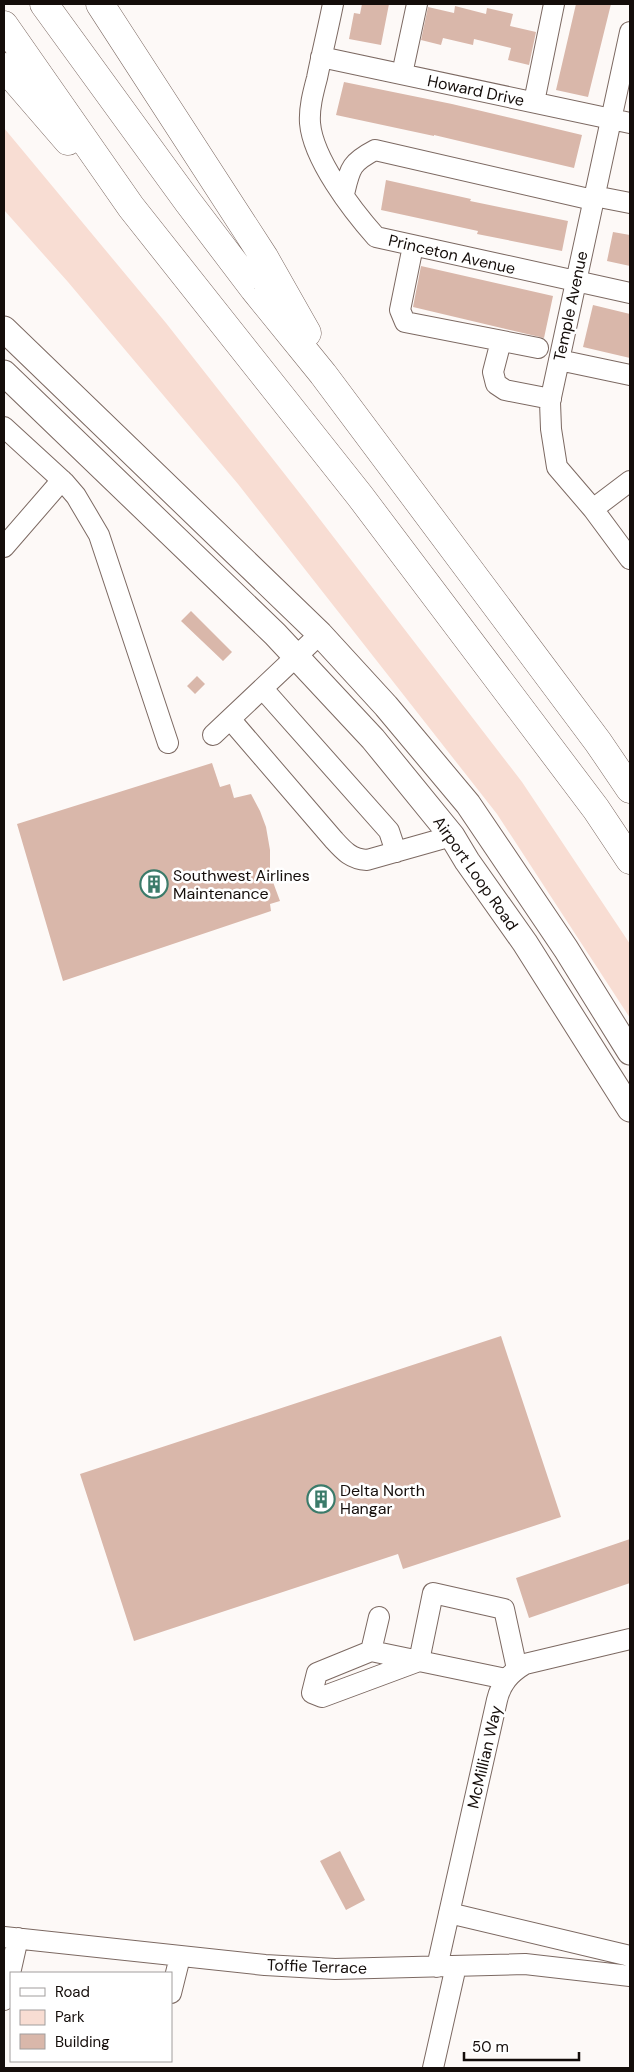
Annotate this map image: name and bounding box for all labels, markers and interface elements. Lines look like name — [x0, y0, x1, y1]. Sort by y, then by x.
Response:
street label: Howard Drive — [426, 70, 526, 111]
street label: Princeton Avenue — [386, 230, 517, 279]
street label: Temple Avenue — [549, 249, 592, 363]
street label: Airport Loop Road — [428, 812, 523, 935]
place label: Southwest Airlines Maintenance — [173, 865, 310, 904]
building icon: Southwest Airlines Maintenance — [139, 869, 169, 899]
place label: Delta North Hangar — [340, 1480, 425, 1519]
building icon: Delta North Hangar — [306, 1484, 336, 1514]
street label: McMillian Way — [462, 1703, 507, 1811]
street label: Toffie Terrace — [267, 1954, 367, 1979]
legend — [10, 1972, 172, 2062]
text: Road — [55, 1982, 90, 2002]
text: Park — [55, 2007, 85, 2027]
scale bar — [464, 2030, 579, 2062]
text: Building — [55, 2032, 110, 2052]
text: 50 m — [472, 2037, 509, 2057]

